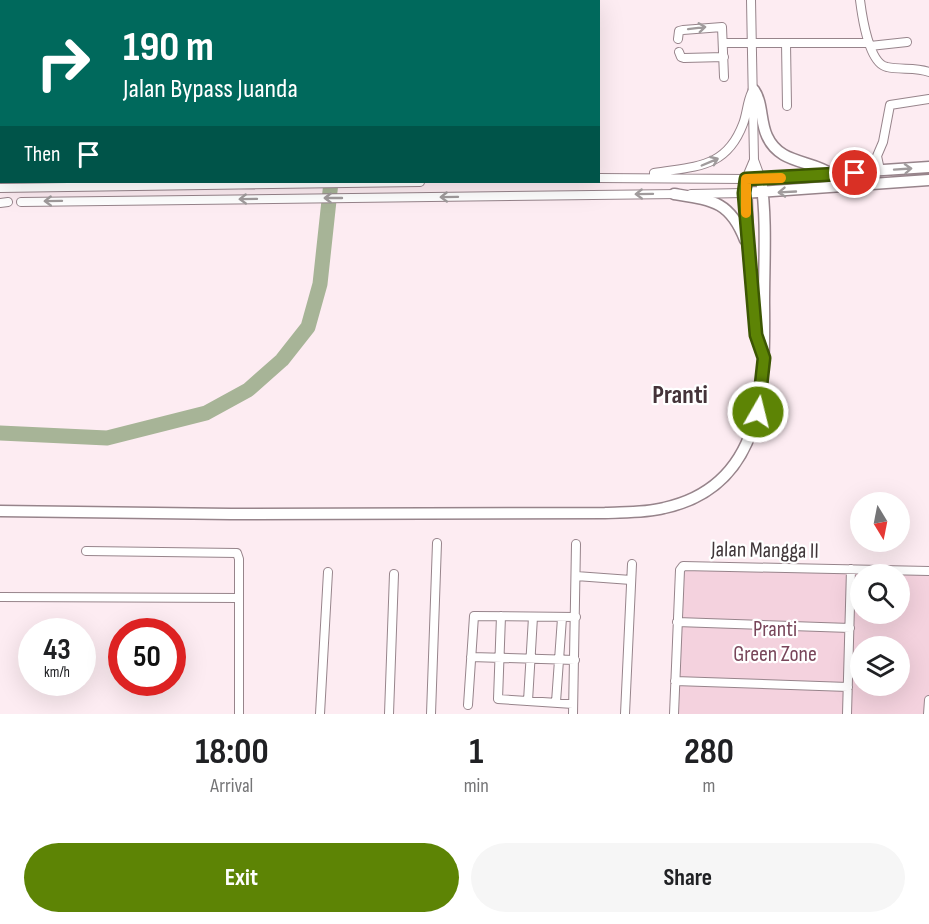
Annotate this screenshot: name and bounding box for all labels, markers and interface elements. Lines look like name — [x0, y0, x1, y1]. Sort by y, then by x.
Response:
text: 190 m — [123, 22, 214, 73]
one-way arrow — [686, 23, 706, 34]
icon: right — [24, 24, 102, 102]
text: Jalan Bypass Juanda — [123, 73, 298, 105]
icon: arrive — [72, 138, 105, 171]
text: Then — [24, 141, 60, 168]
pin — [829, 147, 880, 198]
one-way arrow — [701, 156, 719, 167]
icon: arrive — [838, 156, 871, 189]
one-way arrow — [892, 163, 912, 174]
one-way arrow — [777, 186, 797, 197]
one-way arrow — [634, 189, 654, 200]
one-way arrow — [440, 191, 460, 203]
one-way arrow — [323, 192, 343, 204]
one-way arrow — [238, 193, 258, 204]
one-way arrow — [43, 196, 63, 207]
district label: Pranti — [652, 380, 708, 411]
position arrow — [726, 380, 790, 444]
north arrow — [850, 492, 910, 552]
map controls — [850, 492, 910, 696]
street label: Jalan Mangga II — [710, 536, 819, 565]
button: search — [850, 564, 910, 624]
park label: Pranti Green Zone — [733, 616, 817, 668]
speed limit sign: 50 — [108, 618, 186, 696]
text: 43 — [43, 632, 71, 668]
button: layers — [850, 636, 910, 696]
text: km/h — [44, 663, 70, 682]
text: 18:00 — [195, 731, 269, 774]
text: 1 — [469, 731, 483, 774]
text: 280 — [684, 731, 734, 774]
text: Arrival — [210, 774, 253, 798]
text: min — [464, 774, 489, 798]
text: m — [702, 774, 715, 798]
button: Exit — [24, 843, 459, 912]
button: Share — [471, 843, 905, 912]

